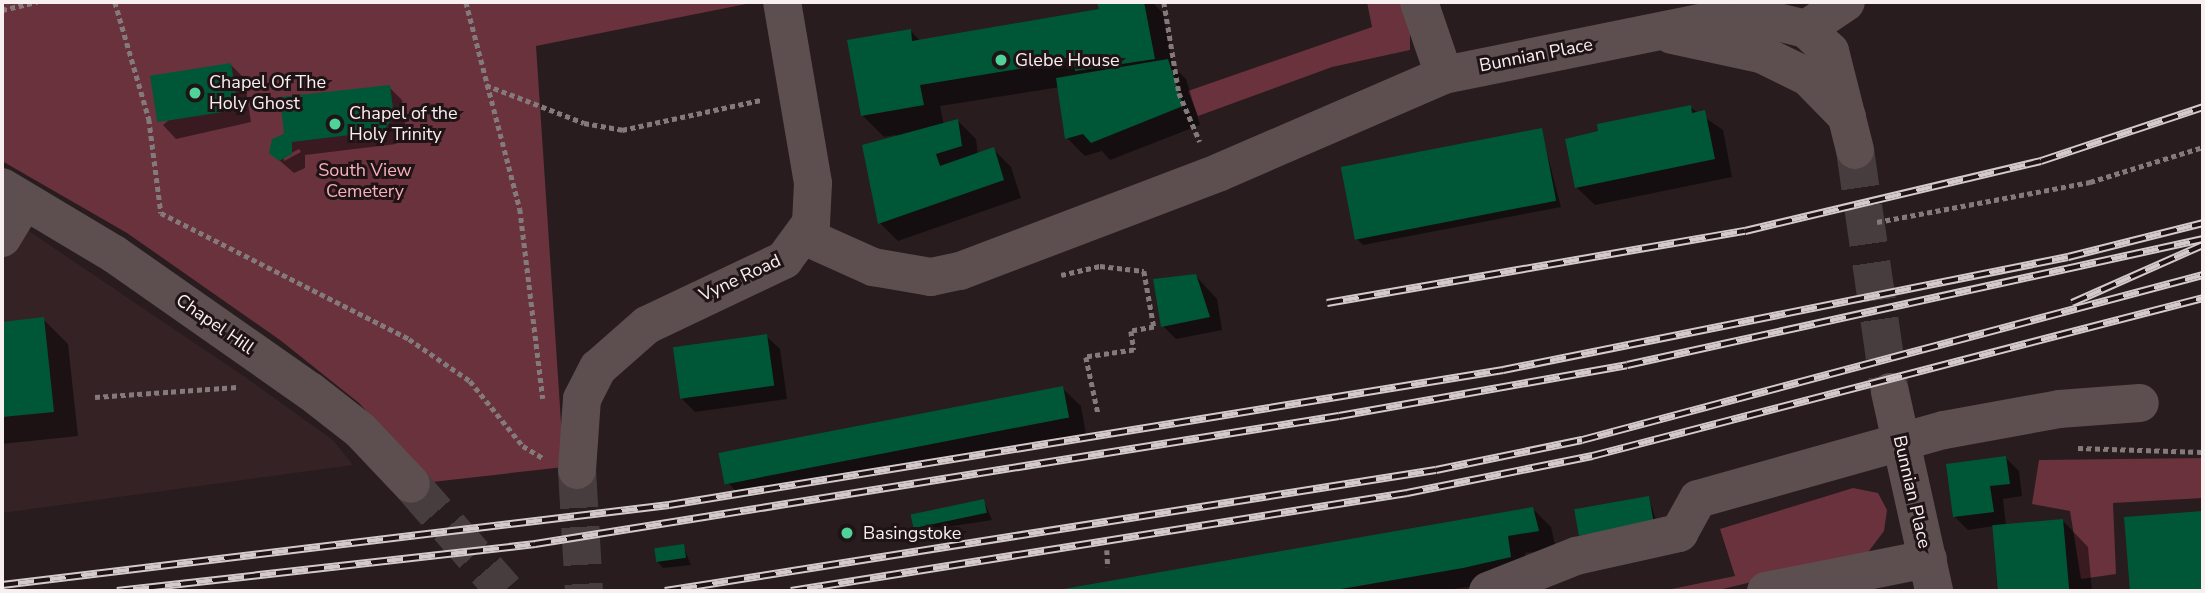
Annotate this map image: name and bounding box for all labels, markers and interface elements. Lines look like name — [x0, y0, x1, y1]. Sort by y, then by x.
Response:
street label: Bunnian Place — [1477, 33, 1595, 77]
place label: Glebe House — [1015, 49, 1120, 71]
marker: Glebe House — [993, 52, 1009, 68]
place label: Chapel Of The Holy Ghost — [209, 72, 326, 114]
marker: Chapel Of The Holy Ghost — [187, 85, 203, 101]
place label: Chapel of the Holy Trinity — [349, 103, 458, 146]
marker: Chapel of the Holy Trinity — [327, 116, 343, 132]
park label: South View Cemetery — [318, 160, 412, 202]
street label: Vyne Road — [696, 250, 784, 306]
street label: Chapel Hill — [172, 289, 258, 359]
street label: Bunnian Place — [1889, 433, 1935, 551]
place label: Basingstoke — [863, 522, 961, 544]
marker: Basingstoke — [837, 523, 857, 543]

